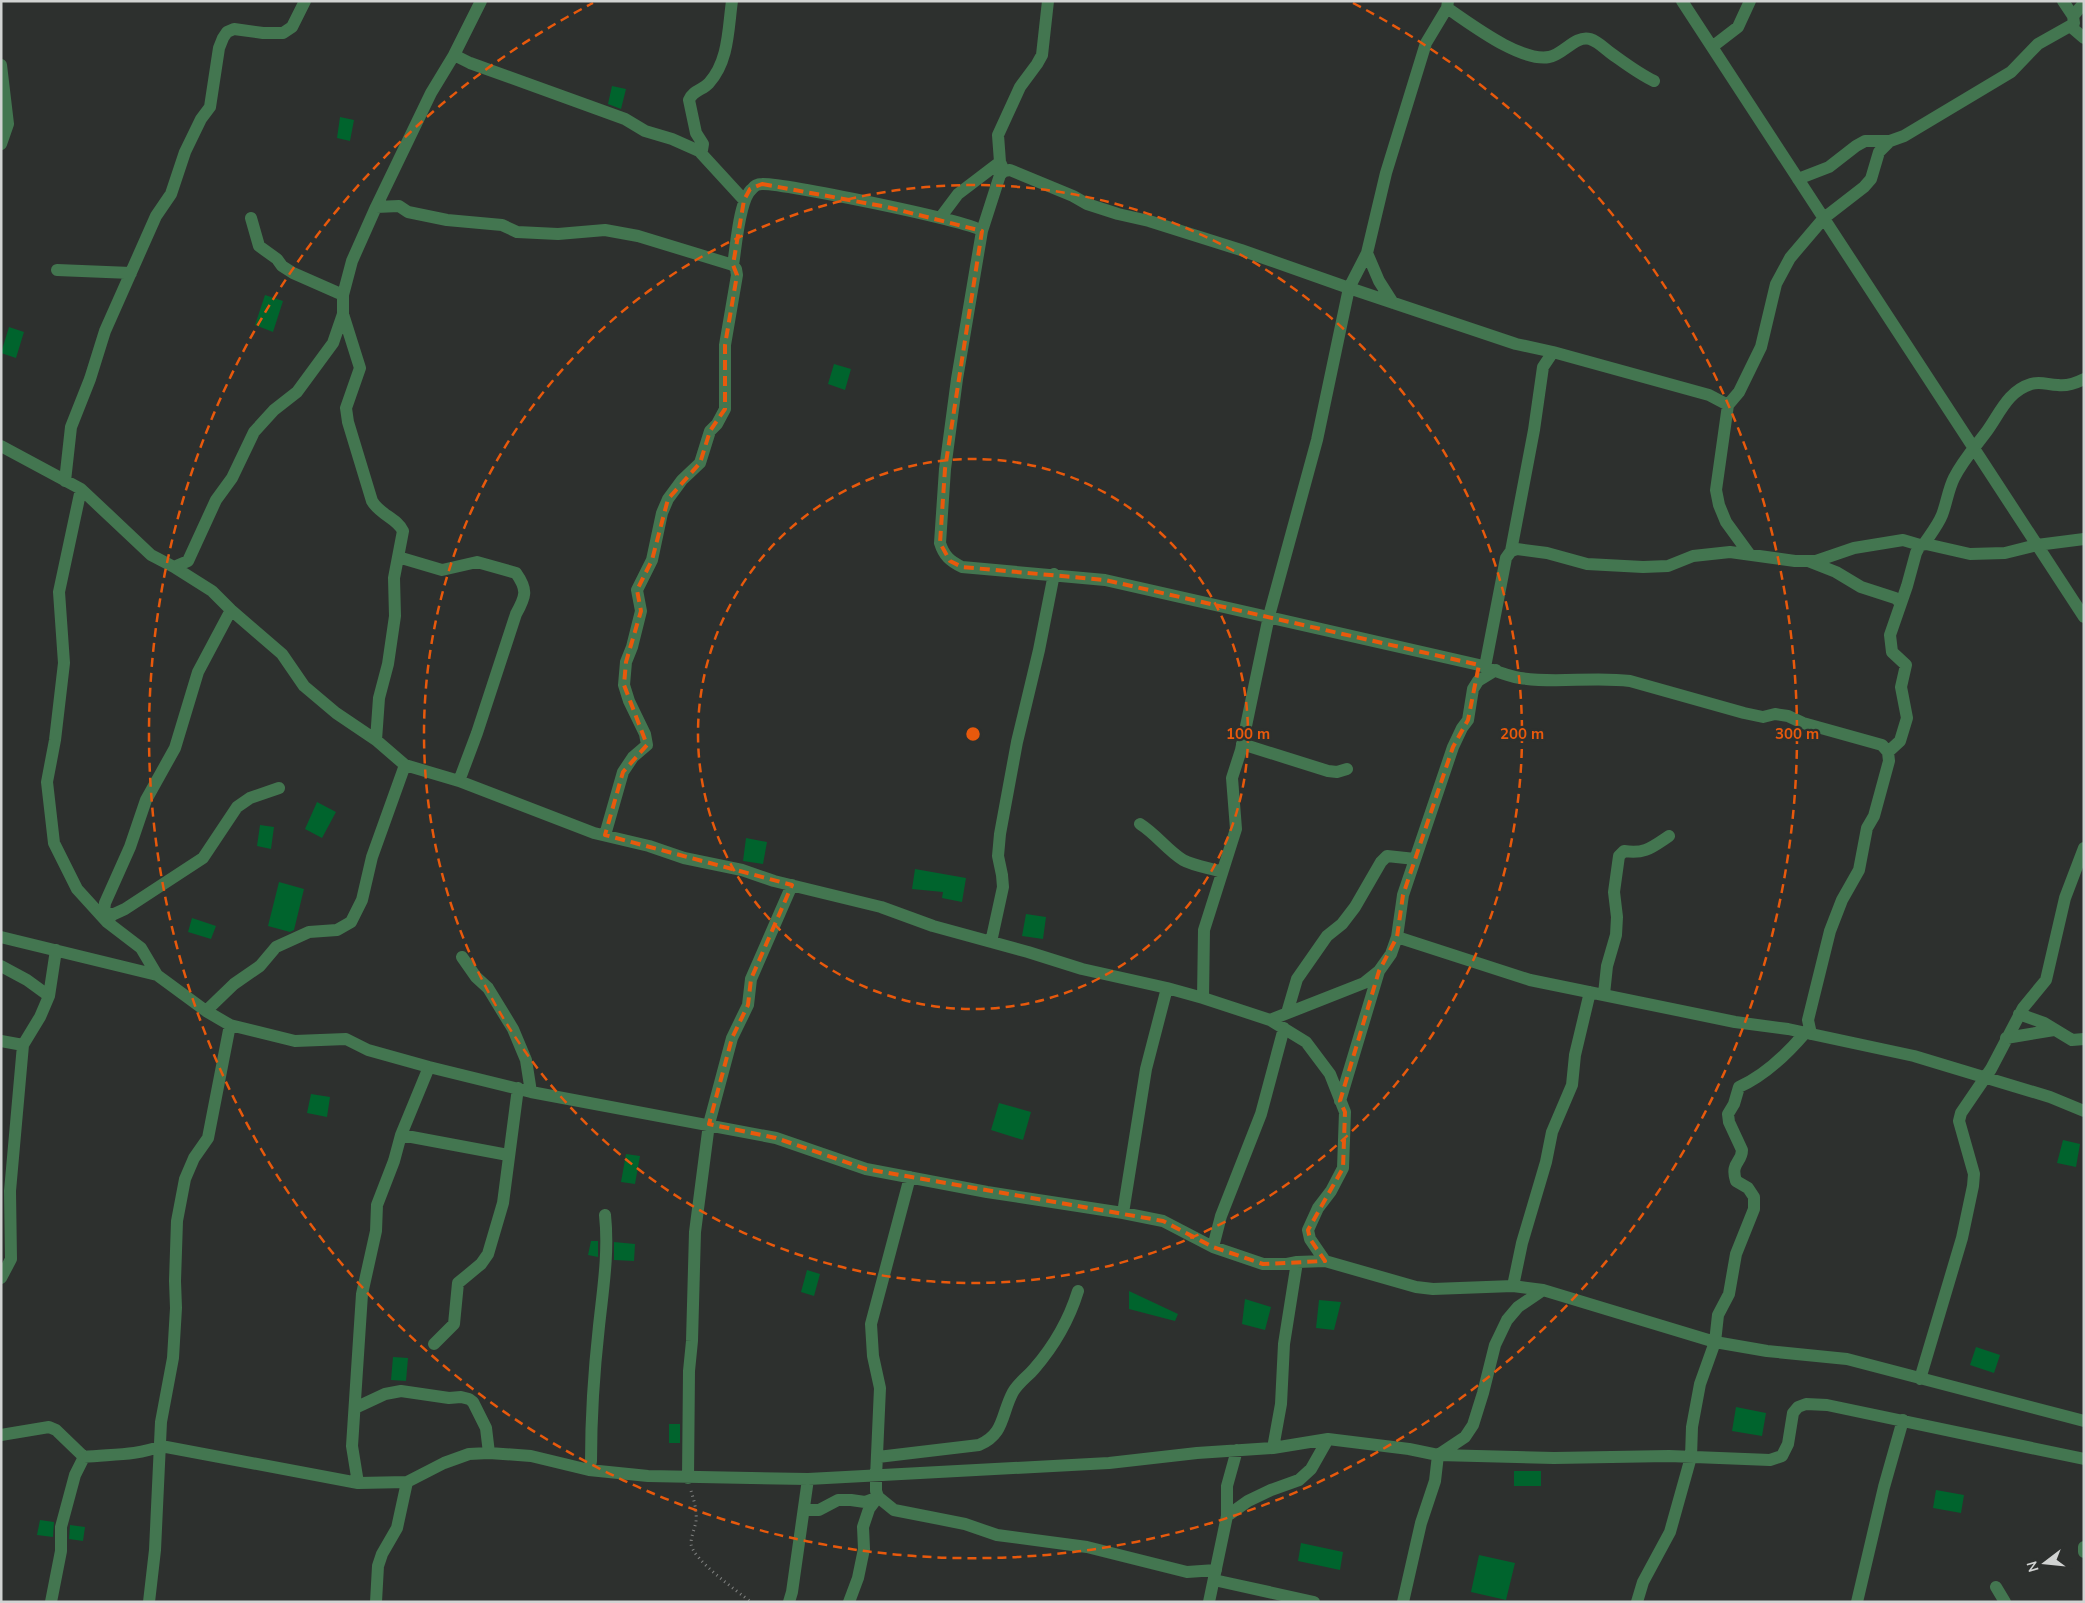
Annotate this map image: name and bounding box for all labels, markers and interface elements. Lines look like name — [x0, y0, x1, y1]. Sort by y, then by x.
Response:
text: 100 m — [1226, 724, 1270, 744]
text: 200 m — [1500, 724, 1544, 744]
text: 300 m — [1775, 724, 1819, 744]
centre of rings — [964, 725, 982, 743]
north arrow — [2020, 1538, 2070, 1588]
text: N — [2022, 1559, 2044, 1574]

